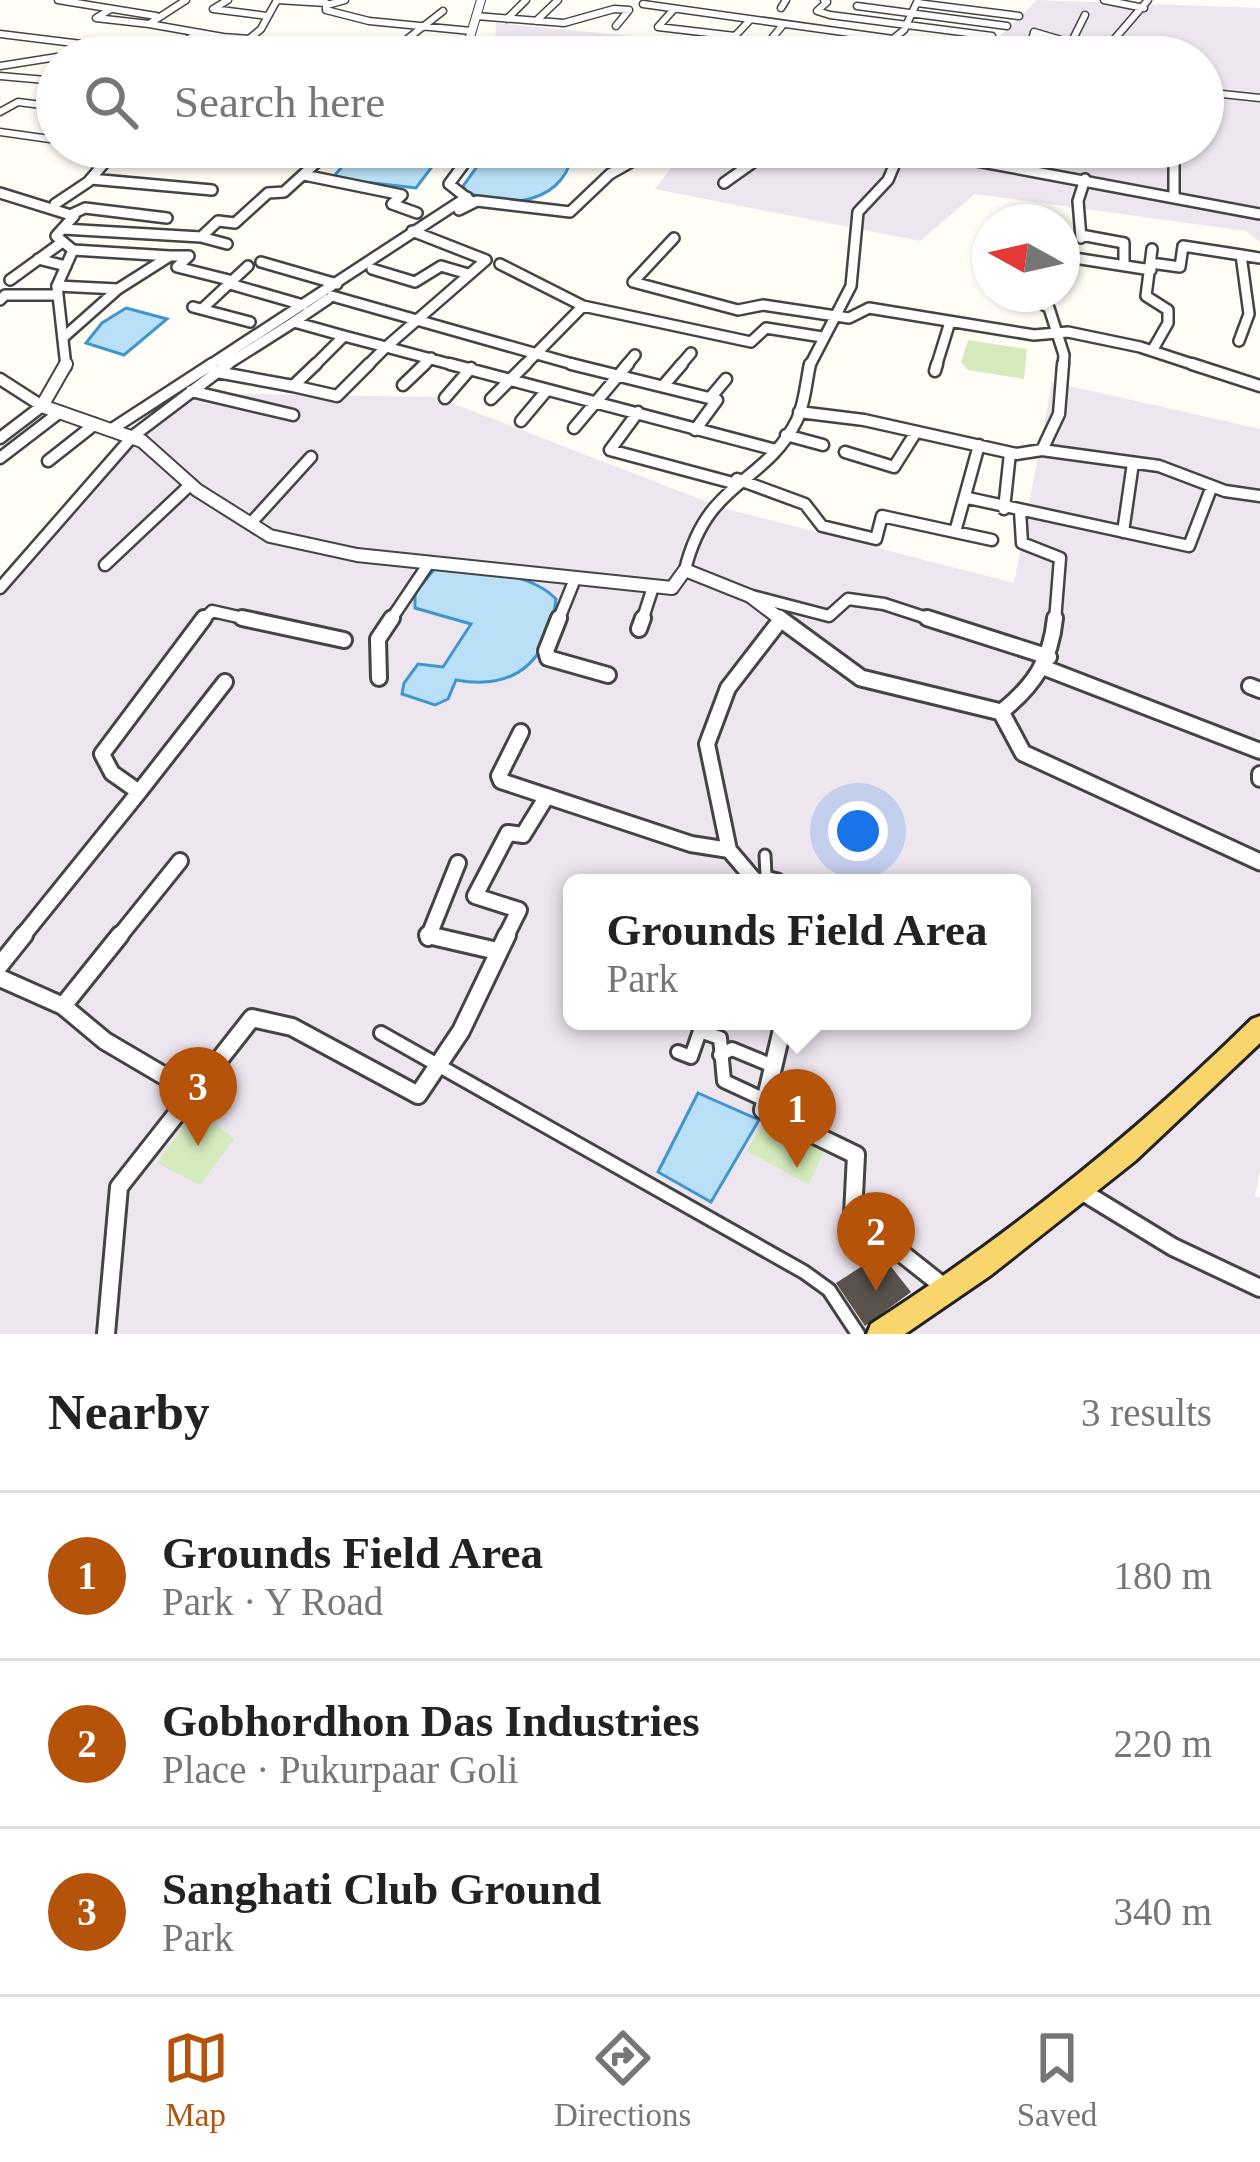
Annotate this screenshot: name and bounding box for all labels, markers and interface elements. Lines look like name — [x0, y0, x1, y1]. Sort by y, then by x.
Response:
search box — [36, 36, 1224, 168]
icon: search — [78, 69, 144, 135]
text: Search here — [174, 77, 385, 127]
north arrow — [972, 204, 1080, 312]
your location — [828, 801, 888, 861]
popup — [563, 874, 1031, 1030]
text: Grounds Field Area — [607, 905, 987, 955]
text: Park — [607, 957, 678, 1000]
pin: 3 — [159, 1047, 237, 1146]
pin: 1 — [758, 1069, 836, 1168]
pin: 2 — [837, 1192, 915, 1291]
text: Nearby — [48, 1384, 209, 1440]
text: 3 results — [1081, 1391, 1212, 1434]
text: Grounds Field Area — [162, 1528, 543, 1578]
text: 1 — [77, 1554, 97, 1597]
text: 180 m — [1113, 1554, 1212, 1597]
text: Park · Y Road — [162, 1580, 383, 1623]
text: Gobhordhon Das Industries — [162, 1696, 700, 1746]
text: 2 — [77, 1722, 97, 1765]
text: 220 m — [1113, 1722, 1212, 1765]
text: Place · Pukurpaar Goli — [162, 1748, 518, 1791]
text: Sanghati Club Ground — [162, 1864, 601, 1914]
text: 3 — [77, 1890, 97, 1933]
text: 340 m — [1113, 1890, 1212, 1933]
text: Park — [162, 1916, 234, 1959]
tab: Map — [163, 2025, 229, 2134]
tab: Directions — [554, 2025, 691, 2134]
tab: Saved — [1017, 2025, 1097, 2134]

